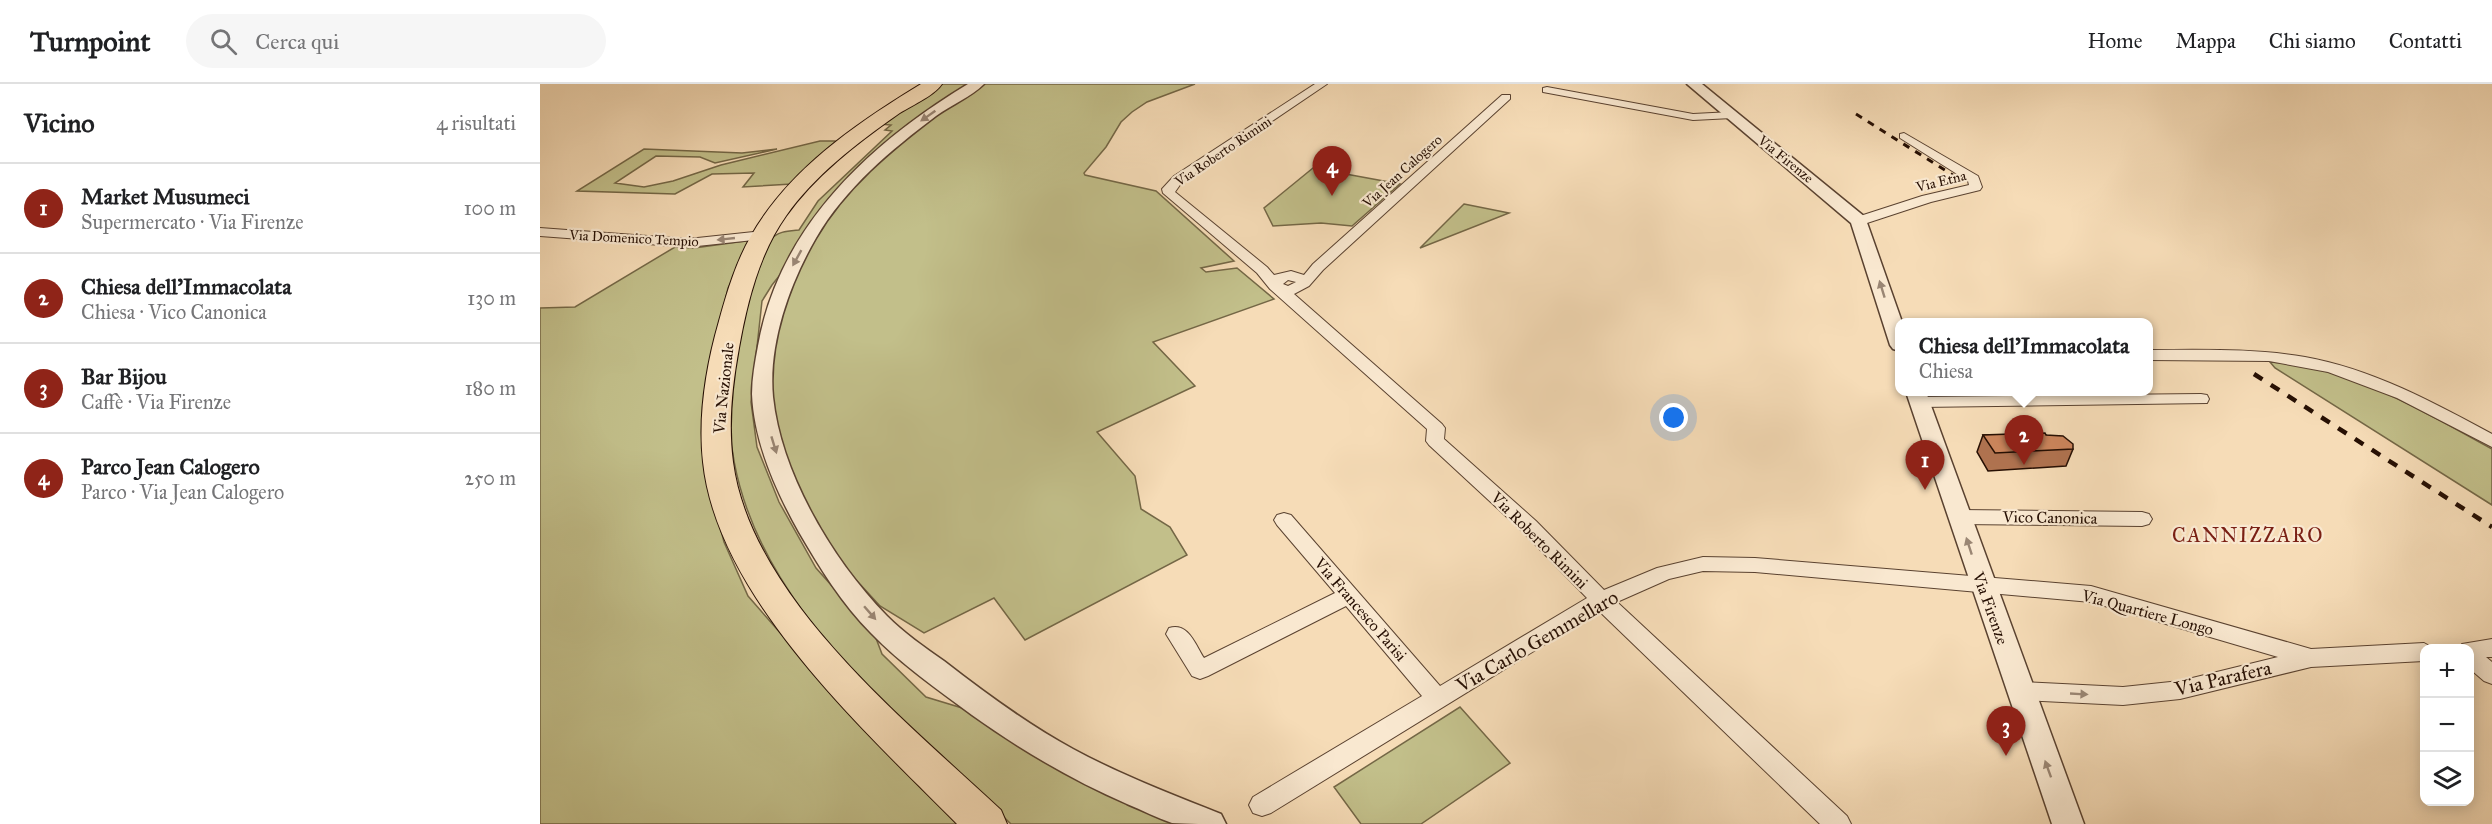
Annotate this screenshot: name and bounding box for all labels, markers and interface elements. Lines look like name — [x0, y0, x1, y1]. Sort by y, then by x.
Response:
search box — [186, 14, 606, 68]
text: Turnpoint — [30, 24, 150, 59]
icon: search — [207, 25, 240, 58]
text: Cerca qui — [255, 28, 339, 55]
text: Home — [2088, 28, 2142, 54]
text: Mappa — [2175, 28, 2236, 54]
text: Chi siamo — [2269, 28, 2356, 54]
text: Contatti — [2389, 28, 2462, 54]
text: Vicino — [24, 107, 95, 139]
one-way arrow — [920, 110, 936, 121]
text: 4 risultati — [436, 111, 516, 135]
street label: Via Roberto Rimini — [1171, 113, 1275, 191]
street label: Via Jean Calogero — [1358, 131, 1446, 213]
street label: Via Firenze — [1754, 131, 1817, 187]
pin: 4 — [1312, 147, 1352, 196]
street label: Via Etna — [1913, 167, 1968, 196]
text: Market Musumeci — [81, 183, 250, 210]
text: 1 — [40, 196, 47, 220]
text: 100 m — [464, 196, 516, 220]
text: Supermercato · Via Firenze — [81, 210, 303, 234]
street label: Via Domenico Tempio — [568, 227, 699, 250]
one-way arrow — [716, 234, 735, 244]
one-way arrow — [792, 249, 802, 266]
text: Chiesa dell'Immacolata — [81, 273, 291, 300]
one-way arrow — [1877, 280, 1886, 298]
text: 2 — [39, 286, 48, 310]
text: 130 m — [467, 286, 516, 310]
text: Chiesa · Vico Canonica — [81, 300, 267, 324]
popup — [1895, 318, 2153, 396]
text: Chiesa dell'Immacolata — [1919, 332, 2129, 359]
street label: Via Nazionale — [709, 341, 738, 436]
text: Chiesa — [1919, 359, 1973, 383]
text: Bar Bijou — [81, 363, 167, 390]
text: 3 — [40, 376, 48, 400]
text: 180 m — [465, 376, 516, 400]
text: Caffè · Via Firenze — [81, 390, 231, 414]
your location — [1659, 403, 1688, 432]
pin: 2 — [2004, 416, 2044, 465]
one-way arrow — [770, 436, 779, 454]
pin: 1 — [1906, 440, 1944, 490]
text: Parco Jean Calogero — [81, 453, 260, 480]
text: 4 — [38, 466, 49, 490]
text: 250 m — [464, 466, 516, 490]
text: Parco · Via Jean Calogero — [81, 480, 284, 504]
street label: Via Roberto Rimini — [1487, 487, 1593, 593]
street label: Vico Canonica — [2001, 507, 2098, 528]
district label: CANNIZZARO — [2172, 523, 2324, 547]
one-way arrow — [1963, 537, 1973, 555]
street label: Via Francesco Parisi — [1310, 553, 1411, 665]
street label: Via Firenze — [1968, 568, 2013, 647]
street label: Via Carlo Gemmellaro — [1451, 585, 1622, 698]
street label: Via Quartiere Longo — [2079, 586, 2216, 640]
one-way arrow — [863, 605, 876, 620]
map controls — [2420, 644, 2474, 806]
button: + — [2420, 644, 2474, 698]
street label: Via Parafera — [2171, 655, 2274, 701]
one-way arrow — [2069, 689, 2088, 699]
button: − — [2420, 698, 2474, 752]
pin: 3 — [1986, 706, 2026, 756]
button: layers — [2420, 752, 2474, 806]
one-way arrow — [2043, 760, 2053, 778]

